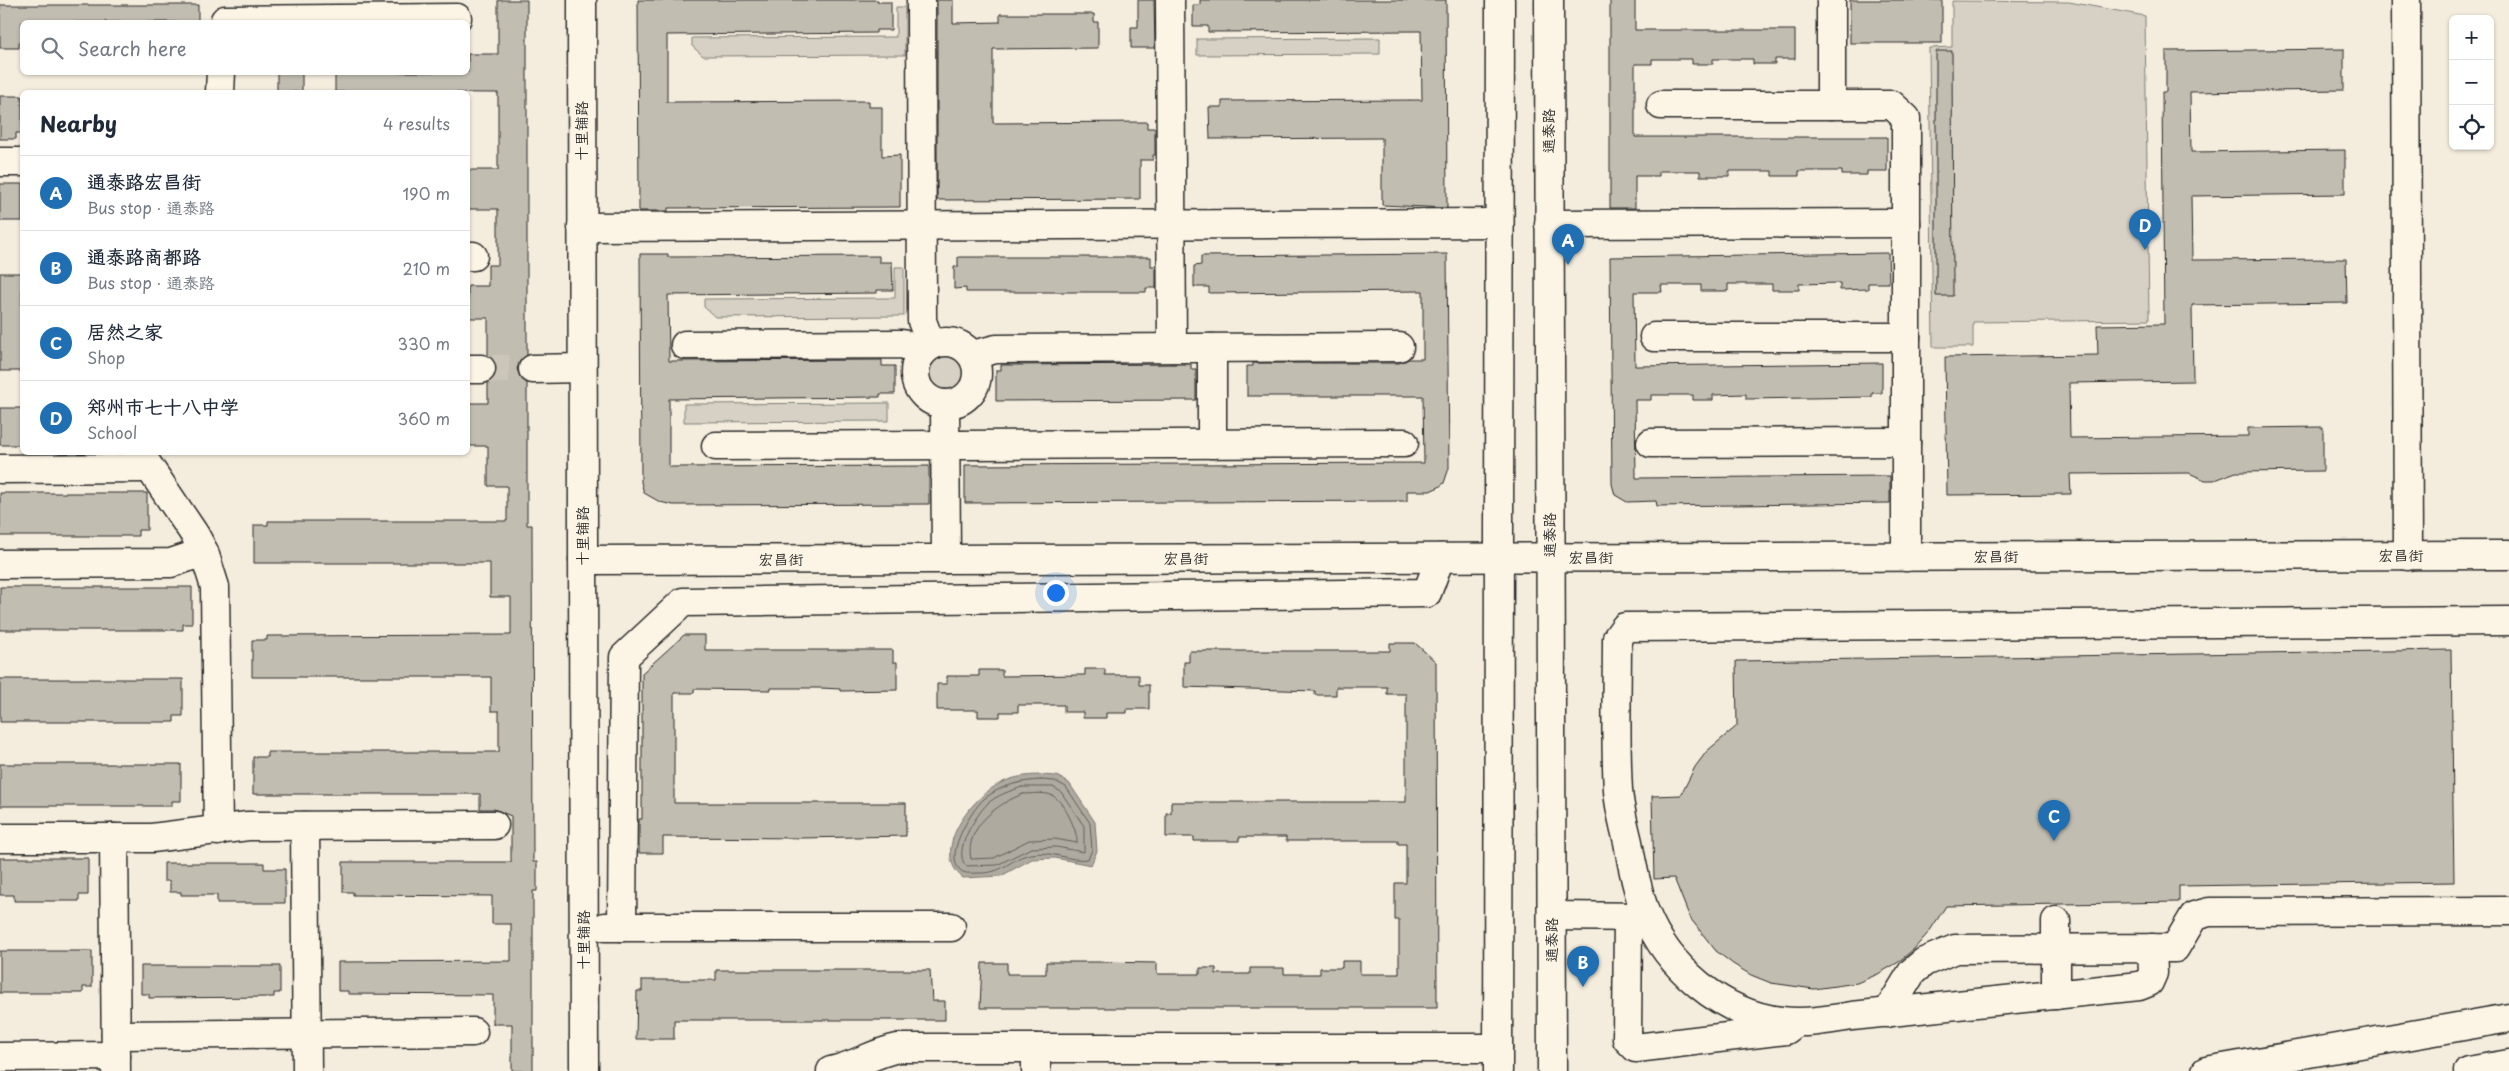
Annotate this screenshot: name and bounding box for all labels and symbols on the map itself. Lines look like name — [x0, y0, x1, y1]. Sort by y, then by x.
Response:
street label: 十里铺路 — [569, 101, 592, 161]
street label: 通泰路 — [1536, 108, 1559, 154]
pin: D — [2129, 209, 2161, 250]
pin: A — [1552, 224, 1584, 265]
street label: 十里铺路 — [570, 506, 593, 566]
street label: 通泰路 — [1537, 512, 1560, 558]
street label: 宏昌街 — [2378, 543, 2424, 566]
street label: 宏昌街 — [1973, 544, 2019, 567]
street label: 宏昌街 — [1568, 545, 1614, 568]
street label: 宏昌街 — [1163, 546, 1209, 569]
street label: 宏昌街 — [758, 547, 804, 570]
your location — [1043, 580, 1069, 606]
pin: C — [2038, 800, 2070, 841]
street label: 十里铺路 — [571, 910, 594, 970]
street label: 通泰路 — [1539, 917, 1562, 963]
pin: B — [1567, 946, 1599, 987]

